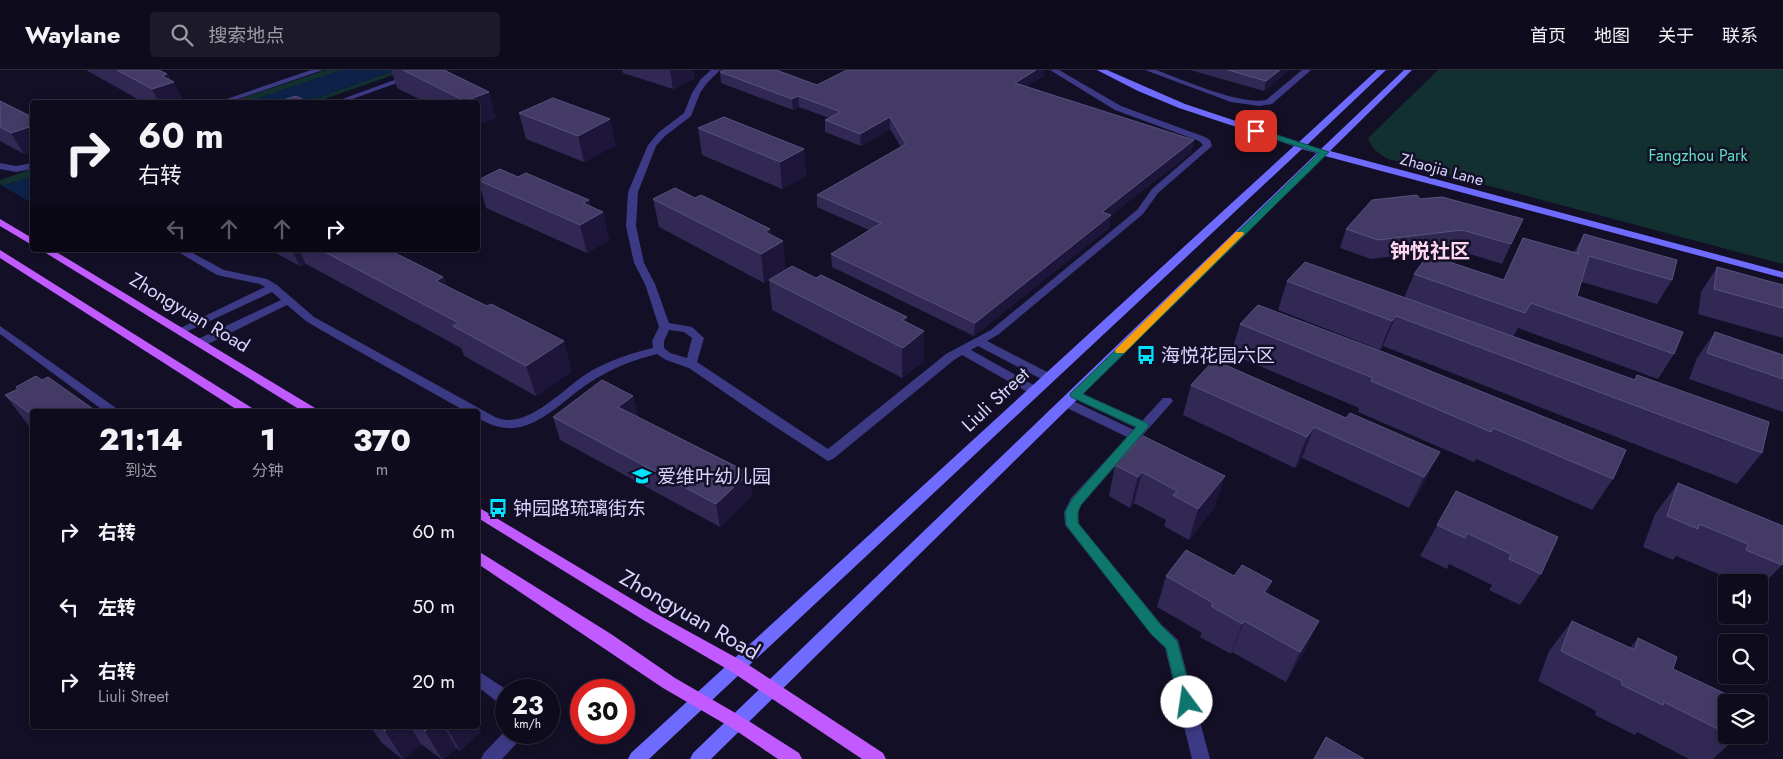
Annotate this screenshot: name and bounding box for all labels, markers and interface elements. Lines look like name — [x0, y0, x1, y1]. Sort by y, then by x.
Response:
search box — [150, 12, 500, 57]
text: Waylane — [25, 17, 120, 52]
icon: search — [168, 21, 196, 49]
text: 搜索地点 — [208, 22, 284, 49]
text: 首页 — [1530, 23, 1566, 49]
text: 地图 — [1594, 23, 1630, 49]
text: 关于 — [1658, 23, 1694, 49]
text: 联系 — [1722, 23, 1758, 49]
pin — [1235, 110, 1277, 152]
text: 60 m — [138, 111, 224, 161]
icon: arrive — [1242, 117, 1270, 145]
icon: right — [55, 120, 120, 185]
park label: Fangzhou Park — [1649, 144, 1748, 167]
street label: Zhaojia Lane — [1397, 147, 1486, 192]
text: 右转 — [138, 159, 182, 191]
icon: left — [162, 215, 190, 243]
icon: ahead — [215, 215, 243, 243]
icon: ahead — [268, 215, 296, 243]
icon: right — [321, 215, 349, 243]
district label: 钟悦社区 — [1390, 237, 1470, 266]
street label: Zhongyuan Road — [125, 266, 255, 359]
place label: 海悦花园六区 — [1161, 342, 1275, 369]
bus stop icon: 海悦花园六区 — [1135, 344, 1157, 366]
street label: Liuli Street — [955, 361, 1036, 438]
text: 21:14 — [99, 418, 183, 461]
text: 1 — [260, 418, 276, 461]
text: 370 — [353, 419, 411, 462]
text: m — [376, 458, 388, 481]
text: 到达 — [125, 459, 157, 482]
text: 分钟 — [252, 459, 284, 482]
place label: 爱维叶幼儿园 — [657, 463, 771, 490]
school or university icon: 爱维叶幼儿园 — [631, 465, 653, 487]
place label: 钟园路琉璃街东 — [513, 495, 646, 522]
bus stop icon: 钟园路琉璃街东 — [487, 497, 509, 519]
icon: right — [55, 518, 83, 546]
text: 60 m — [412, 518, 455, 545]
text: 右转 — [98, 519, 136, 546]
street label: Zhongyuan Road — [614, 561, 766, 667]
map controls — [1718, 574, 1768, 744]
button: sound — [1718, 574, 1768, 624]
icon: left — [55, 593, 83, 621]
text: 50 m — [412, 593, 455, 620]
text: 左转 — [98, 594, 136, 621]
button: search — [1718, 634, 1768, 684]
text: 右转 — [98, 658, 136, 685]
icon: right — [55, 668, 83, 696]
text: 20 m — [412, 668, 455, 695]
position arrow — [1160, 675, 1212, 727]
speed limit sign: 30 — [570, 679, 635, 744]
text: Liuli Street — [98, 685, 169, 708]
text: 23 — [512, 687, 543, 723]
button: layers — [1718, 694, 1768, 744]
text: km/h — [514, 715, 541, 733]

